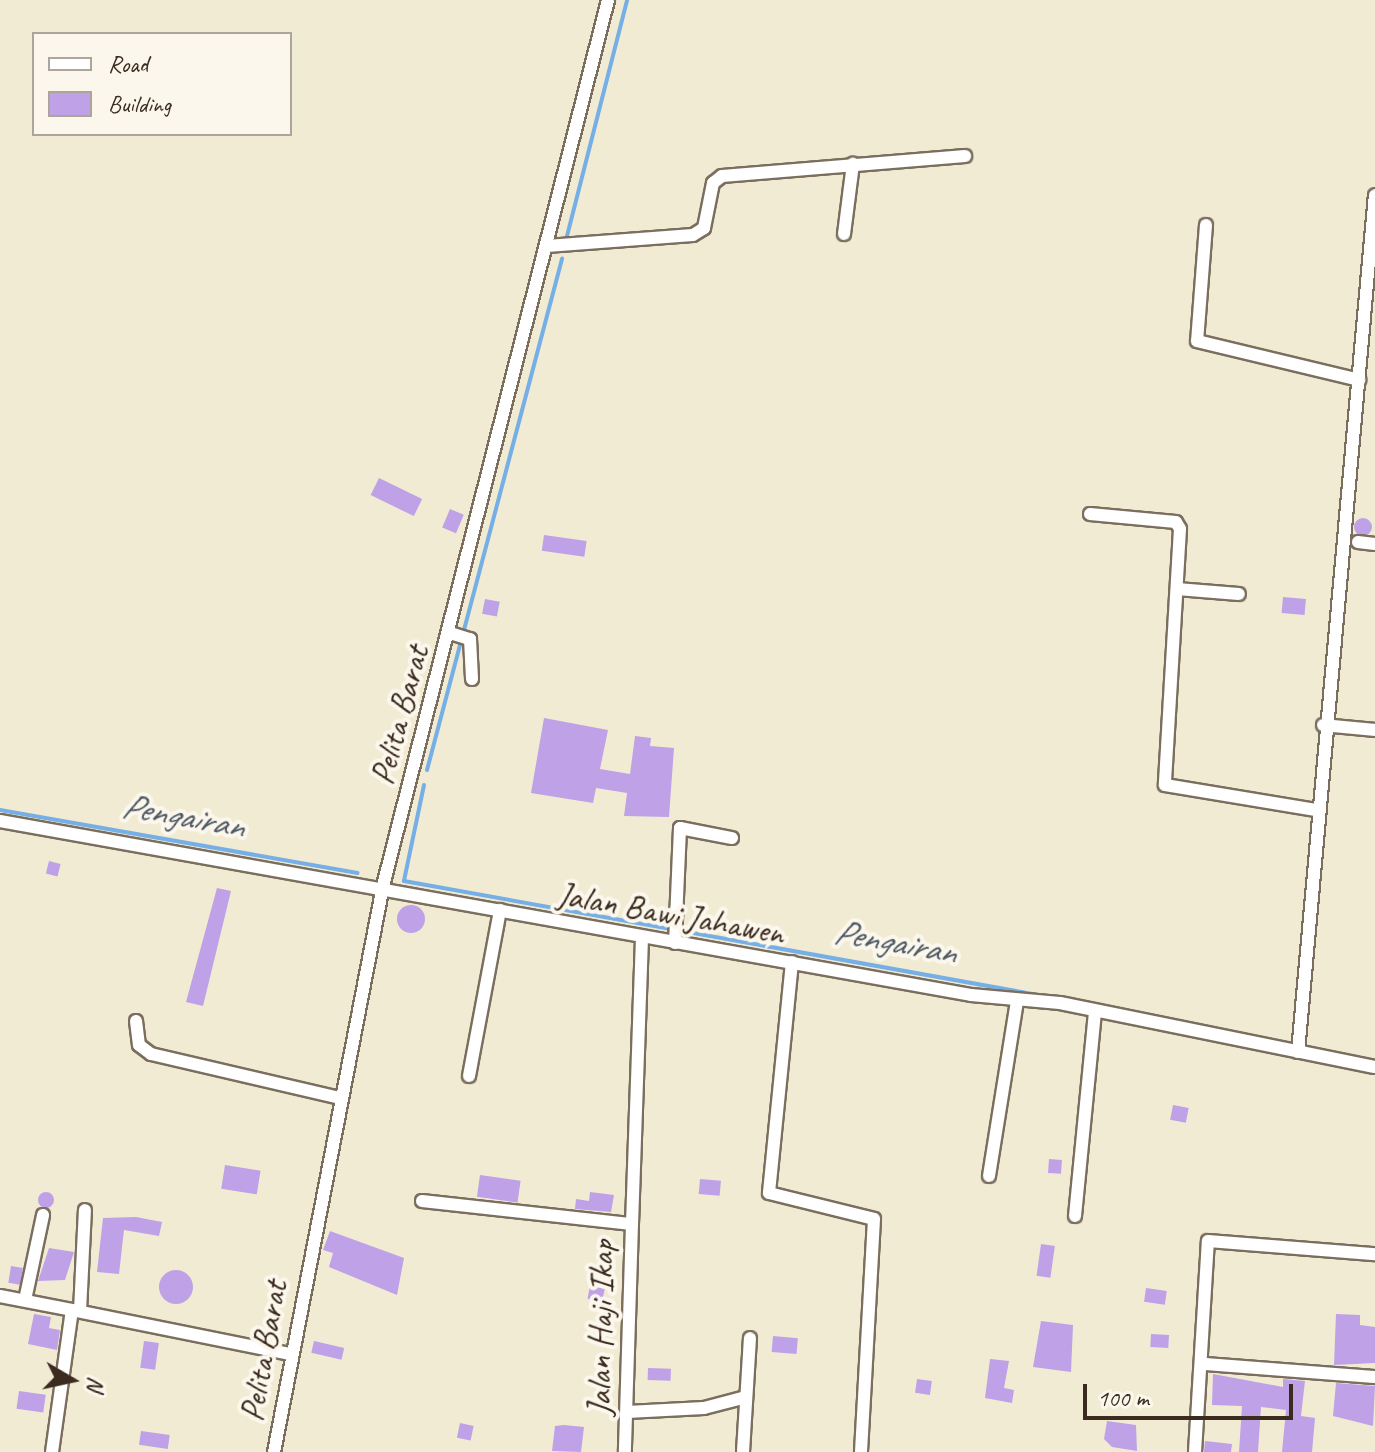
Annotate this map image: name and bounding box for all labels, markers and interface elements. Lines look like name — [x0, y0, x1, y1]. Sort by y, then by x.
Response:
legend — [32, 32, 292, 136]
text: Road — [108, 49, 148, 79]
text: Building — [108, 89, 171, 119]
street label: Pelita Barat — [361, 641, 437, 789]
water label: Pengairan — [119, 784, 247, 848]
street label: Jalan Bawi Jahawen — [554, 873, 788, 953]
water label: Pengairan — [831, 910, 959, 974]
street label: Jalan Haji Ikap — [578, 1239, 622, 1417]
street label: Pelita Barat — [231, 1278, 295, 1424]
north arrow — [32, 1340, 112, 1420]
scale bar — [1087, 1368, 1297, 1418]
text: N — [81, 1375, 111, 1393]
text: 100 m — [1097, 1383, 1149, 1413]

